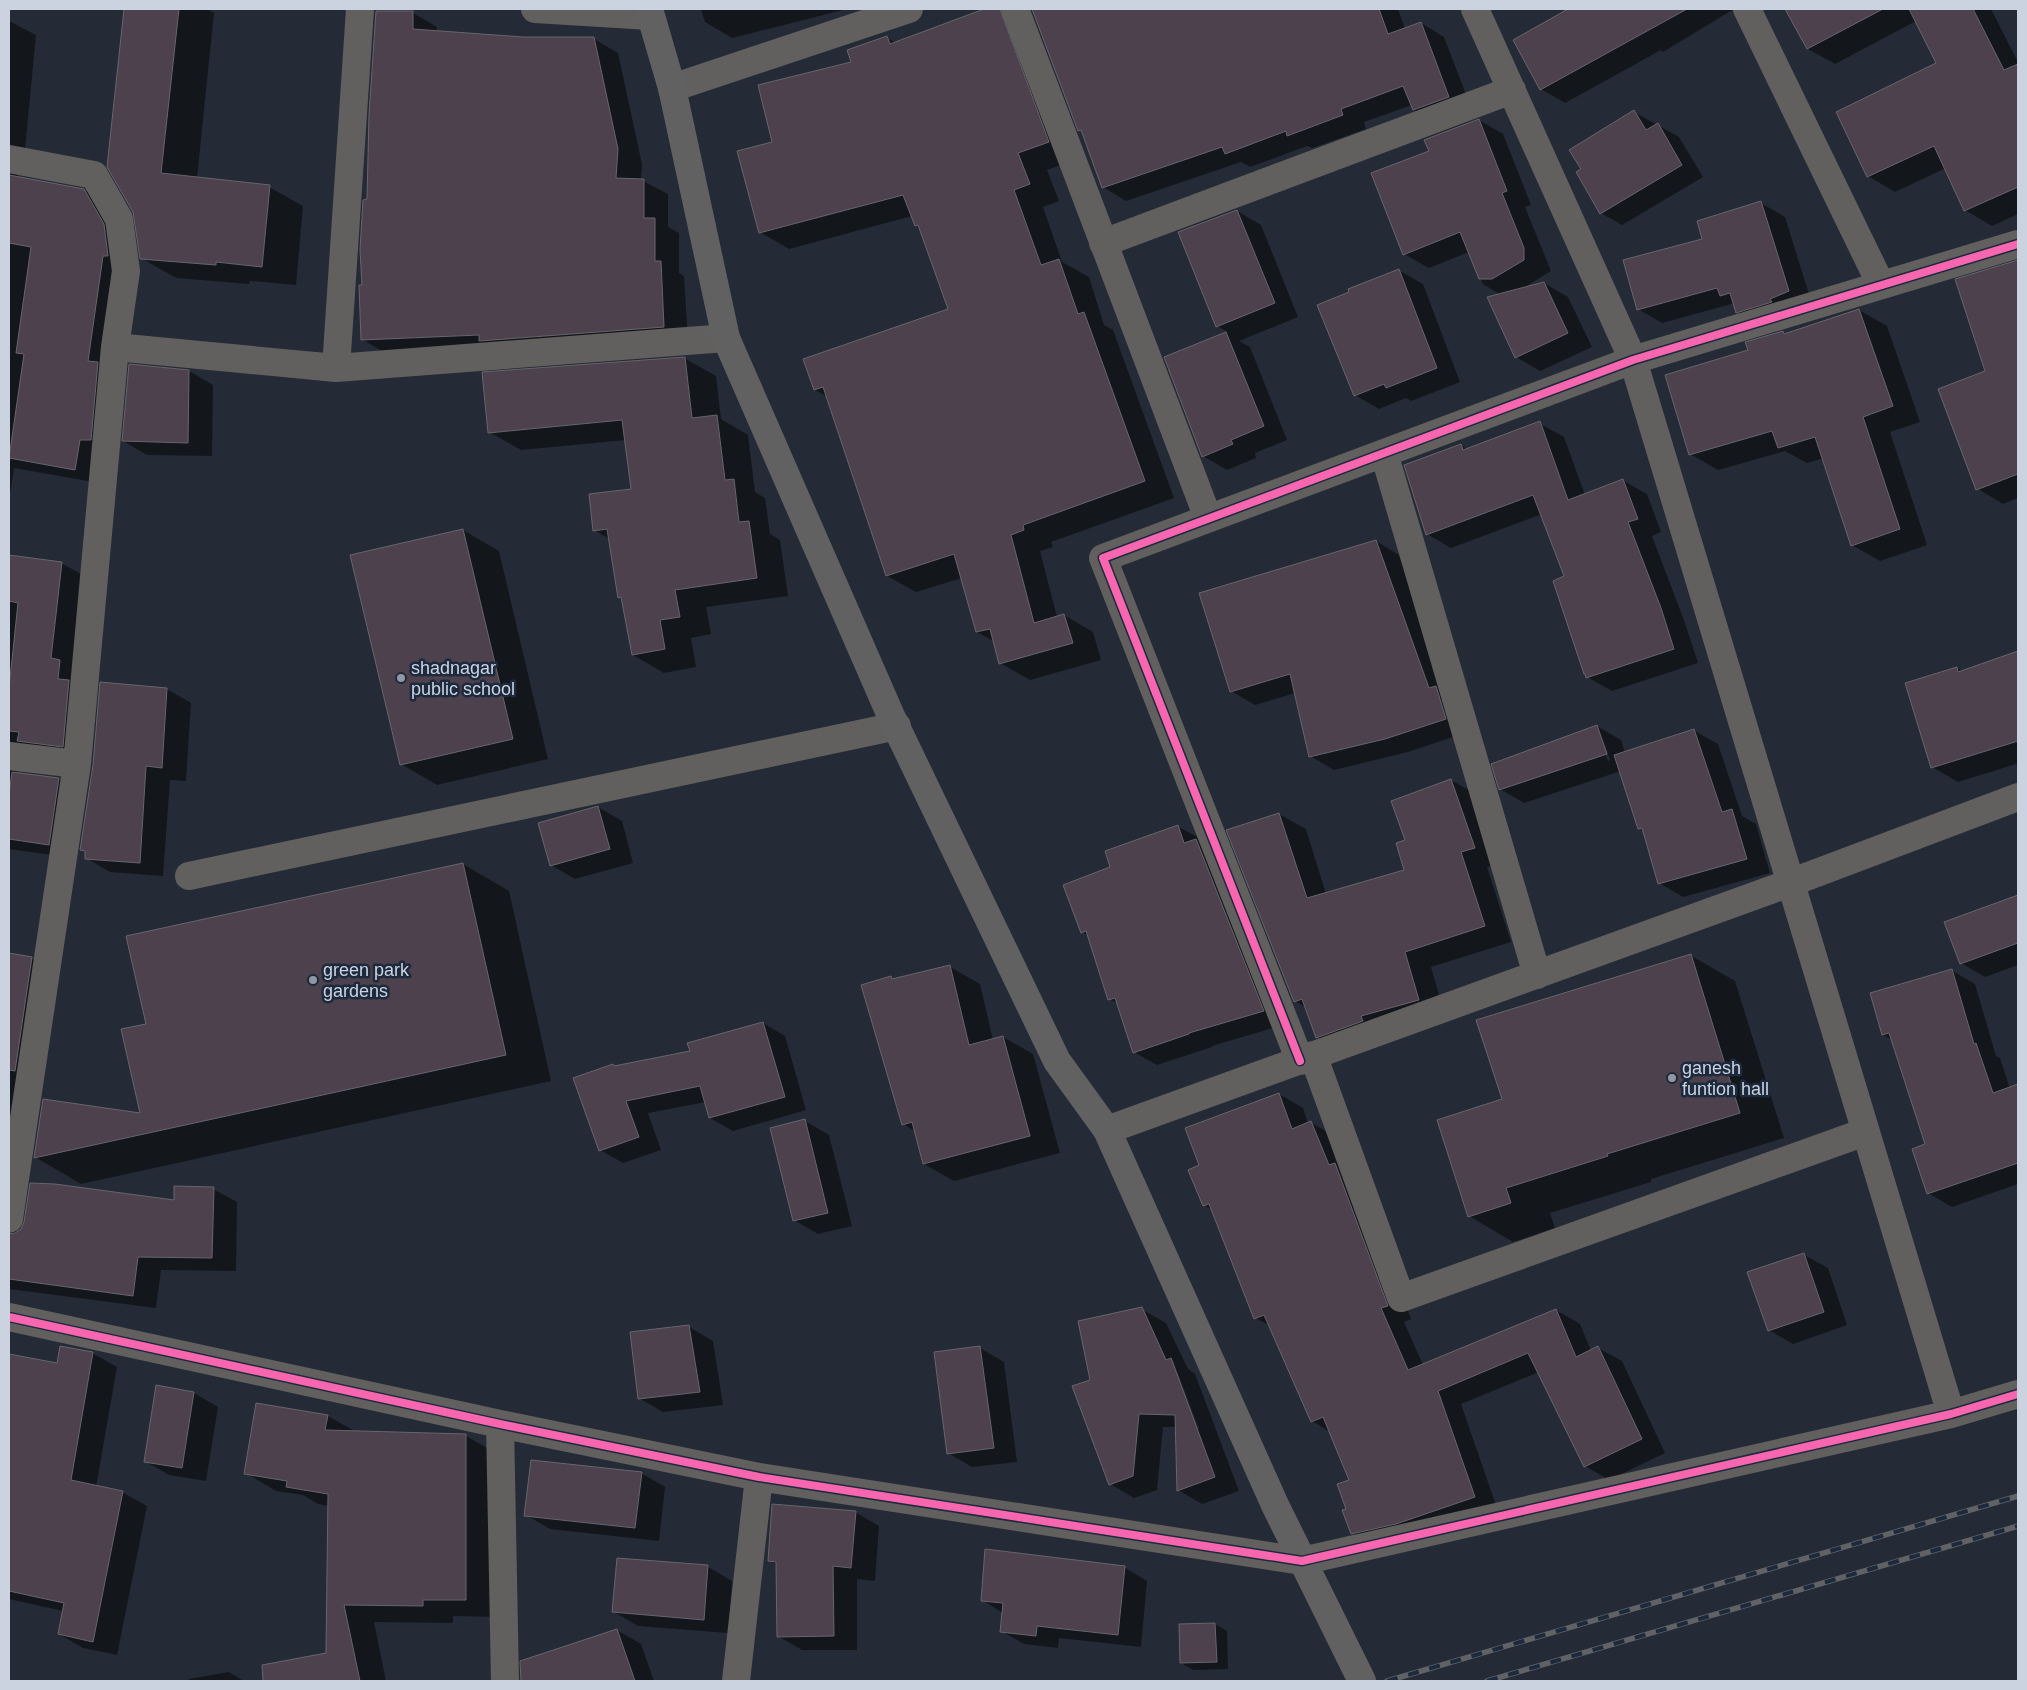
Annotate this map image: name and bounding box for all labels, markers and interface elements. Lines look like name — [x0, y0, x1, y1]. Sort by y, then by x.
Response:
place label: shadnagar public school — [411, 658, 515, 699]
marker: shadnagar public school — [395, 672, 407, 684]
place label: green park gardens — [323, 960, 410, 1001]
marker: green park gardens — [307, 974, 319, 986]
place label: ganesh funtion hall — [1682, 1058, 1769, 1099]
marker: ganesh funtion hall — [1666, 1072, 1678, 1084]

